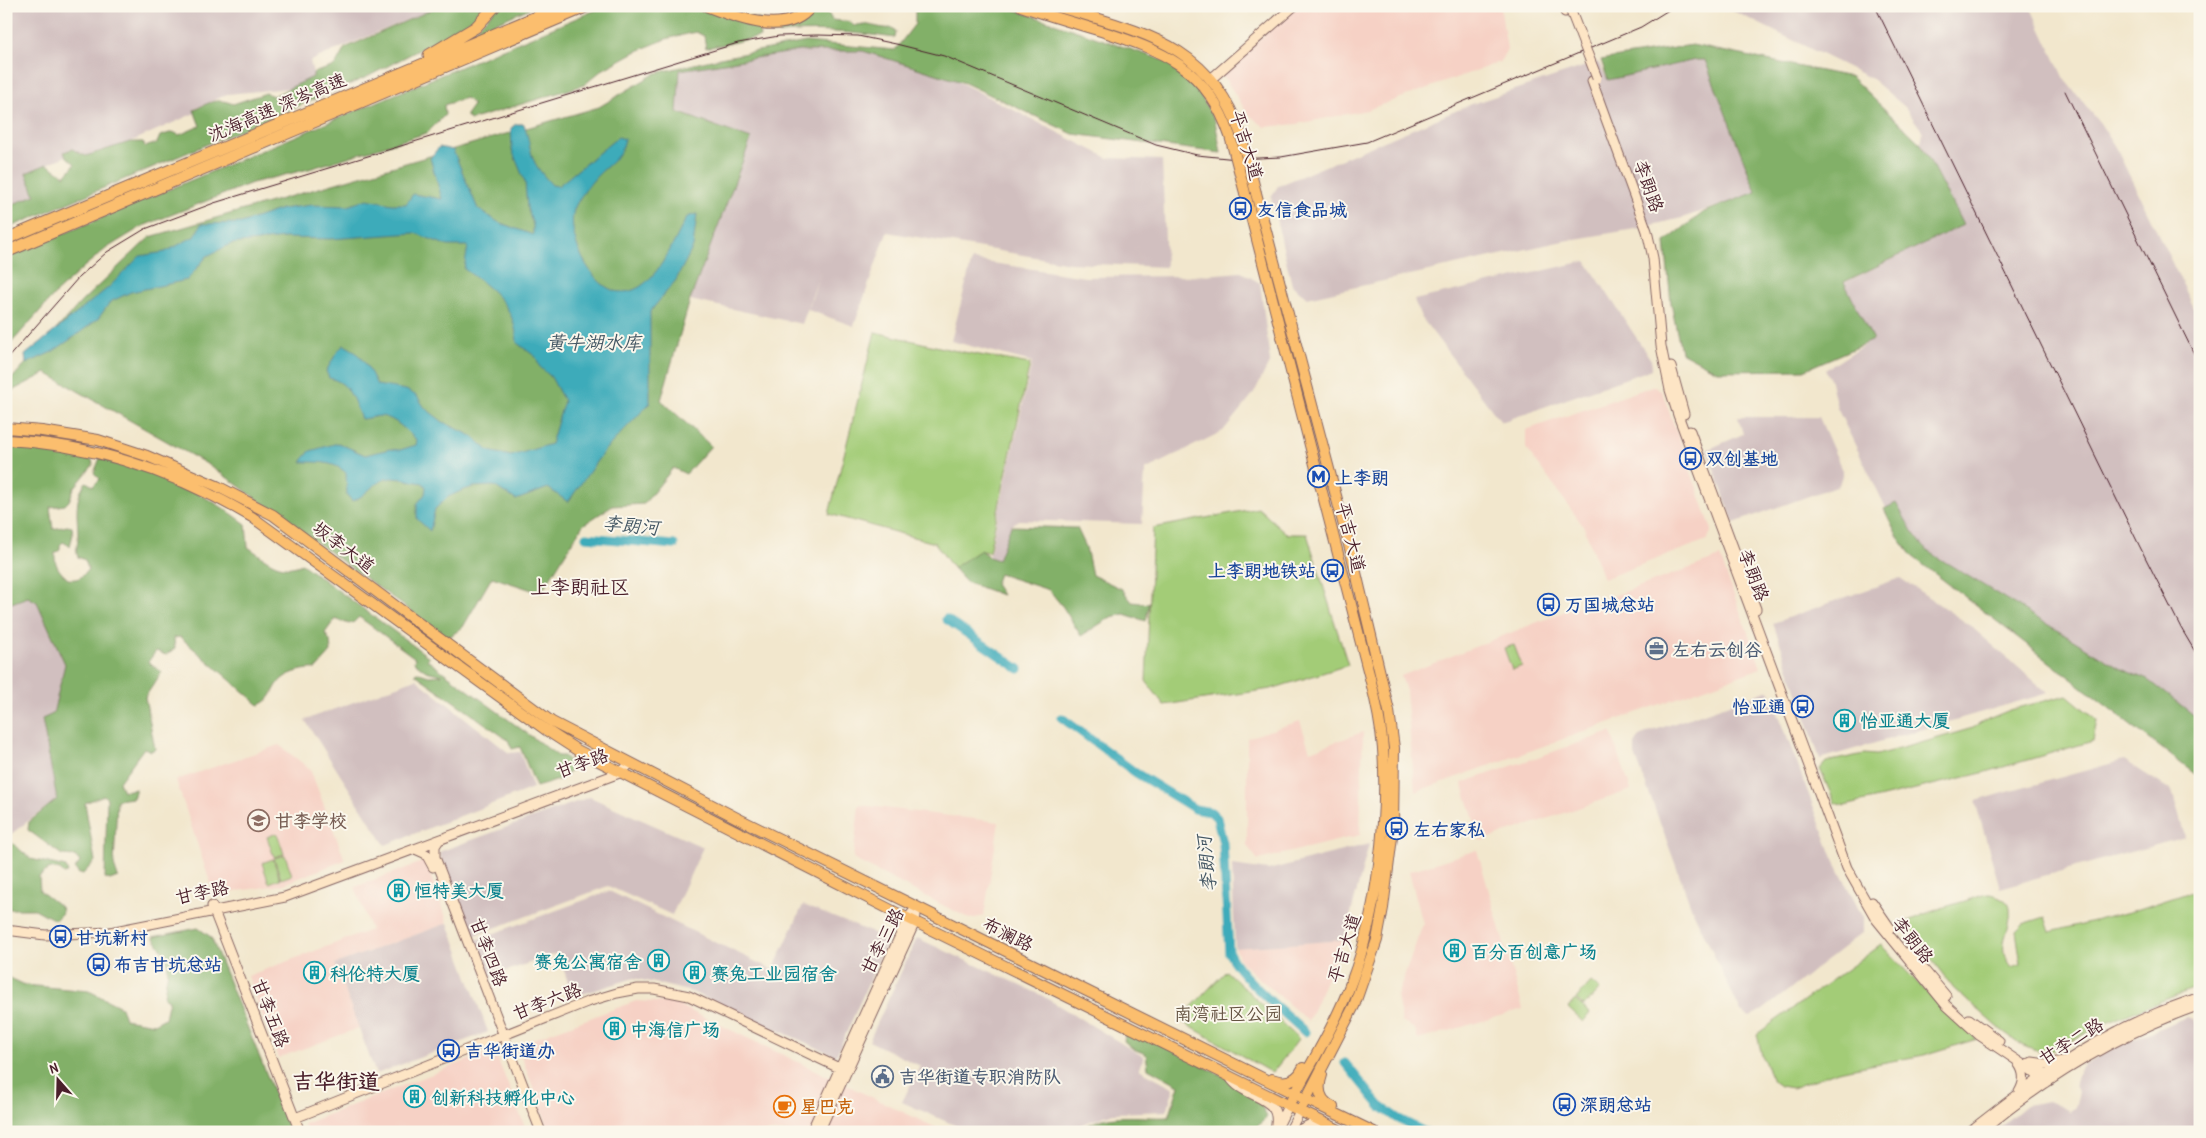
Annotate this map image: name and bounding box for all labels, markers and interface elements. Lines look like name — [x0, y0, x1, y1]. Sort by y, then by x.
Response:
street label: 沈海高速 深岑高速 — [204, 67, 350, 147]
street label: 平吉大道 — [1225, 107, 1269, 183]
street label: 李朗路 — [1628, 156, 1670, 216]
bus stop icon: 友信食品城 — [1229, 197, 1253, 221]
place label: 友信食品城 — [1257, 197, 1347, 222]
water label: 黄牛湖水库 — [546, 329, 643, 355]
bus stop icon: 双创基地 — [1678, 446, 1702, 470]
place label: 双创基地 — [1706, 446, 1778, 471]
metro station icon: 上李朗 — [1307, 465, 1331, 489]
place label: 上李朗 — [1335, 465, 1389, 490]
street label: 平吉大道 — [1330, 499, 1372, 575]
water label: 李朗河 — [601, 510, 664, 541]
street label: 坂李大道 — [308, 515, 380, 579]
street label: 李朗路 — [1733, 545, 1775, 605]
place label: 上李朗地铁站 — [1208, 558, 1316, 583]
bus stop icon: 上李朗地铁站 — [1320, 558, 1344, 582]
district label: 上李朗社区 — [530, 573, 630, 600]
bus stop icon: 万国城总站 — [1537, 592, 1561, 616]
place label: 万国城总站 — [1565, 592, 1655, 617]
office icon: 左右云创谷 — [1644, 637, 1668, 661]
place label: 左右云创谷 — [1672, 637, 1762, 662]
place label: 怡亚通 — [1732, 694, 1786, 719]
bus stop icon: 怡亚通 — [1790, 694, 1814, 718]
building icon: 怡亚通大厦 — [1832, 708, 1856, 732]
place label: 怡亚通大厦 — [1860, 708, 1950, 733]
street label: 甘李路 — [552, 742, 612, 784]
school or university icon: 甘李学校 — [247, 808, 271, 832]
place label: 甘李学校 — [275, 808, 347, 833]
bus stop icon: 左右家私 — [1385, 817, 1409, 841]
place label: 左右家私 — [1413, 817, 1485, 842]
water label: 李朗河 — [1190, 831, 1222, 894]
street label: 甘李路 — [173, 874, 231, 910]
building icon: 恒特美大厦 — [386, 878, 410, 902]
place label: 恒特美大厦 — [414, 878, 504, 903]
street label: 甘李三路 — [855, 903, 909, 979]
street label: 平吉大道 — [1322, 910, 1366, 986]
street label: 布澜路 — [978, 911, 1038, 957]
street label: 李朗路 — [1886, 911, 1940, 969]
street label: 甘李四路 — [464, 914, 514, 990]
bus stop icon: 甘坑新村 — [48, 925, 72, 949]
place label: 甘坑新村 — [76, 925, 148, 950]
building icon: 百分百创意广场 — [1443, 939, 1467, 963]
place label: 百分百创意广场 — [1471, 939, 1597, 964]
place label: 赛兔公寓宿舍 — [534, 949, 642, 974]
building icon: 赛兔公寓宿舍 — [646, 949, 670, 973]
bus stop icon: 布吉甘坑总站 — [86, 952, 110, 976]
place label: 布吉甘坑总站 — [114, 952, 222, 977]
building icon: 科伦特大厦 — [302, 961, 326, 985]
place label: 科伦特大厦 — [330, 961, 420, 986]
building icon: 赛兔工业园宿舍 — [683, 961, 707, 985]
place label: 赛兔工业园宿舍 — [711, 961, 837, 986]
street label: 甘李五路 — [246, 975, 296, 1051]
street label: 甘李六路 — [509, 976, 585, 1026]
park label: 南湾社区公园 — [1174, 1001, 1282, 1026]
street label: 甘李二路 — [2034, 1011, 2108, 1071]
building icon: 中海信广场 — [602, 1017, 626, 1041]
place label: 中海信广场 — [630, 1017, 720, 1042]
bus stop icon: 吉华街道办 — [437, 1038, 461, 1062]
place label: 吉华街道办 — [465, 1038, 555, 1063]
north arrow — [32, 1056, 82, 1106]
text: N — [47, 1057, 61, 1078]
public building icon: 吉华街道专职消防队 — [871, 1064, 895, 1088]
place label: 吉华街道专职消防队 — [899, 1064, 1061, 1089]
district label: 吉华街道 — [292, 1066, 380, 1096]
building icon: 创新科技孵化中心 — [403, 1085, 427, 1109]
place label: 创新科技孵化中心 — [431, 1085, 575, 1110]
bus stop icon: 深朗总站 — [1552, 1092, 1576, 1116]
place label: 深朗总站 — [1580, 1092, 1652, 1117]
cafe icon: 星巴克 — [772, 1094, 796, 1118]
place label: 星巴克 — [800, 1094, 854, 1119]

